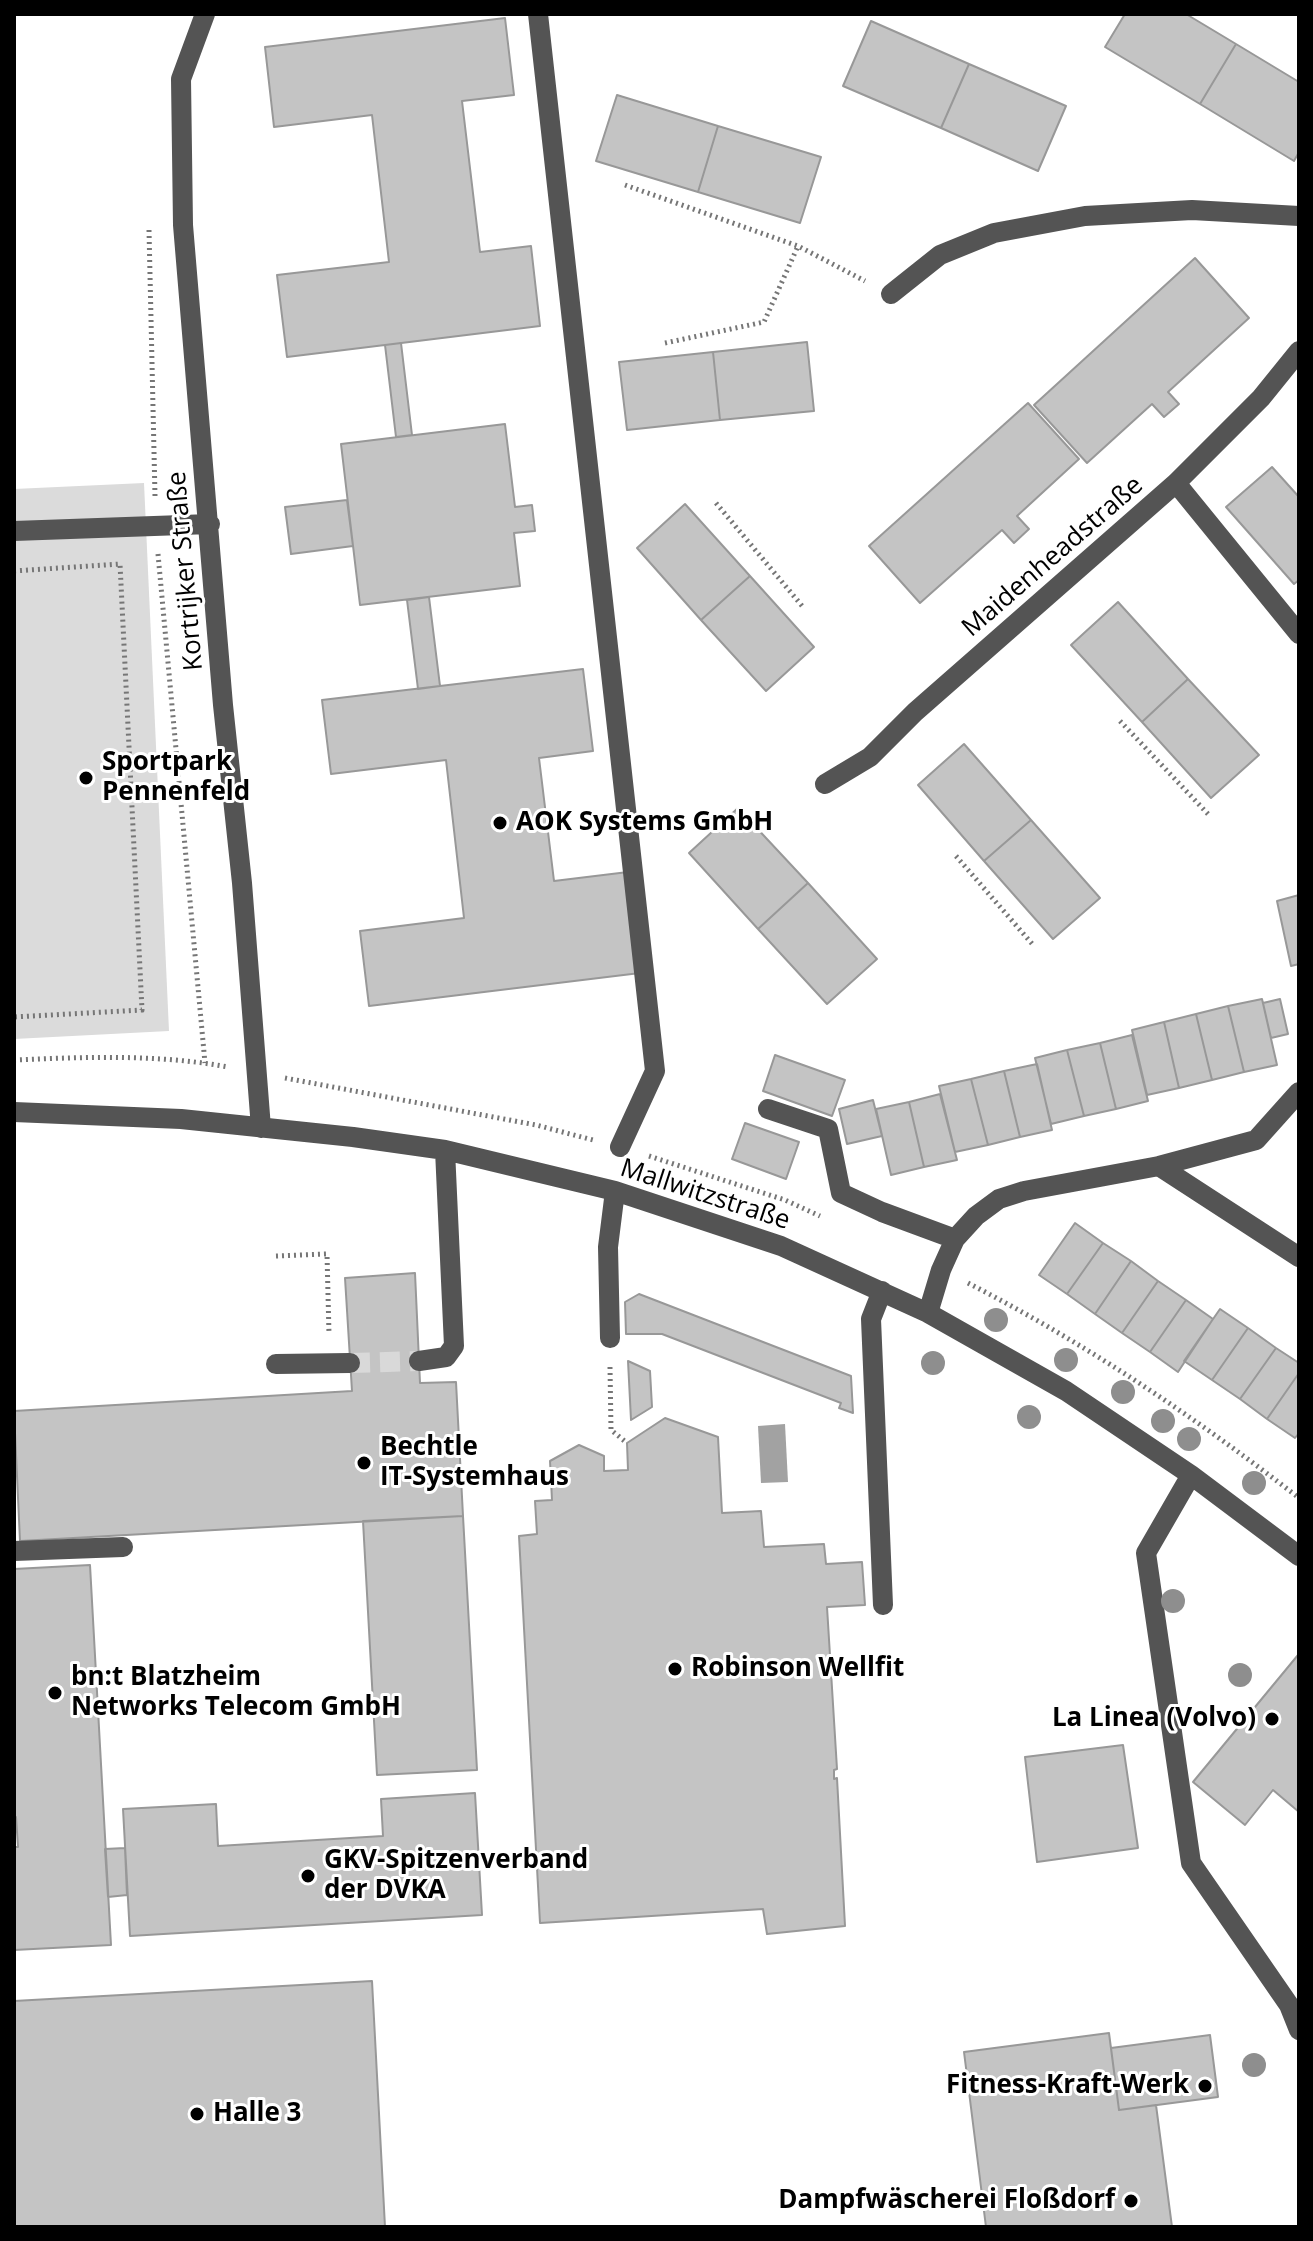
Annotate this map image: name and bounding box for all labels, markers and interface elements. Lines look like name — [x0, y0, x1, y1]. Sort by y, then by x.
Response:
street label: Kortrijker Straße — [162, 470, 210, 672]
street label: Maidenheadstraße — [956, 470, 1150, 644]
place label: Sportpark Pennenfeld — [102, 747, 250, 808]
marker: Sportpark Pennenfeld — [77, 769, 95, 787]
place label: AOK Systems GmbH — [516, 807, 773, 839]
marker: AOK Systems GmbH — [491, 814, 509, 832]
street label: Mallwitzstraße — [616, 1153, 794, 1237]
place label: Bechtle IT-Systemhaus — [380, 1432, 569, 1494]
marker: Bechtle IT-Systemhaus — [355, 1454, 373, 1472]
place label: Robinson Wellfit — [691, 1653, 904, 1685]
marker: Robinson Wellfit — [666, 1660, 684, 1678]
place label: bn:t Blatzheim Networks Telecom GmbH — [71, 1662, 401, 1724]
marker: bn:t Blatzheim Networks Telecom GmbH — [46, 1684, 64, 1702]
place label: La Linea (Volvo) — [1052, 1703, 1256, 1735]
marker: La Linea (Volvo) — [1263, 1710, 1281, 1728]
place label: GKV-Spitzenverband der DVKA — [324, 1845, 588, 1906]
marker: GKV-Spitzenverband der DVKA — [299, 1867, 317, 1885]
place label: Fitness-Kraft-Werk — [946, 2070, 1189, 2102]
marker: Fitness-Kraft-Werk — [1196, 2077, 1214, 2095]
place label: Halle 3 — [213, 2098, 301, 2130]
marker: Halle 3 — [188, 2105, 206, 2123]
place label: Dampfwäscherei Floßdorf — [778, 2185, 1115, 2217]
marker: Dampfwäscherei Floßdorf — [1122, 2192, 1140, 2210]

